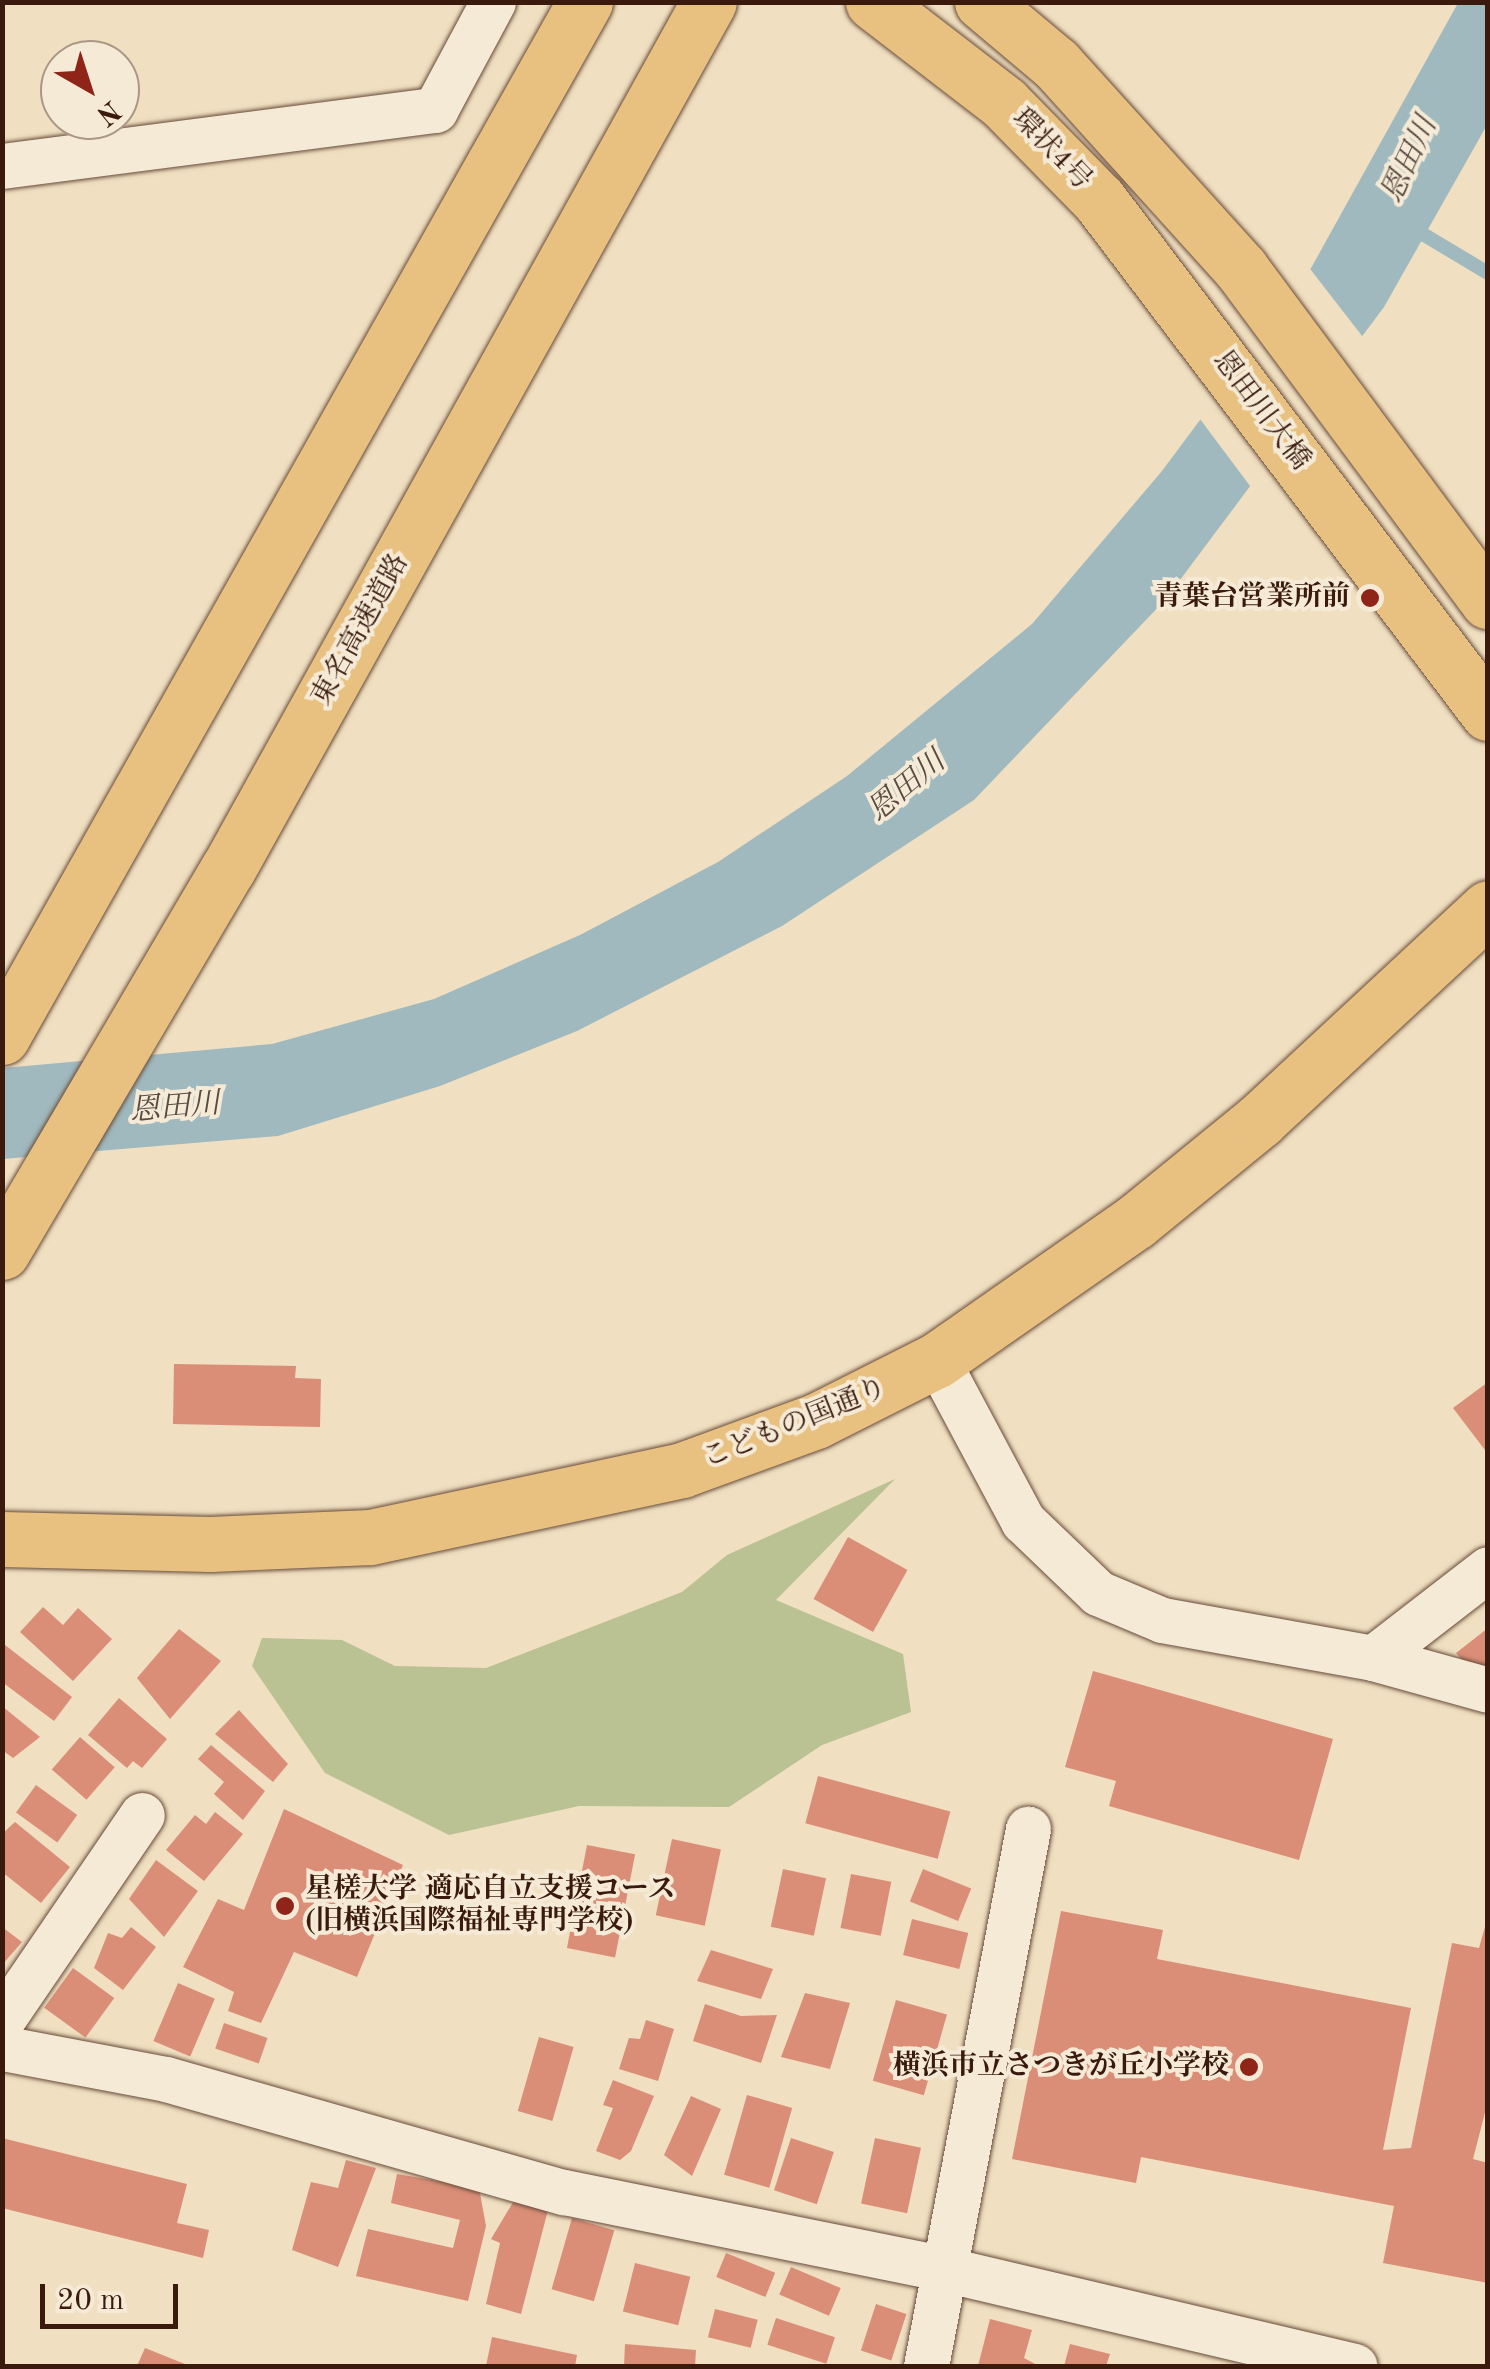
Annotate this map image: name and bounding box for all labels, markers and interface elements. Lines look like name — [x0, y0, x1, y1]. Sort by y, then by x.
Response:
north arrow — [40, 40, 140, 140]
text: N — [90, 94, 125, 129]
street label: 環状4号 — [1004, 102, 1098, 198]
water label: 恩田川 — [1375, 112, 1445, 208]
street label: 恩田川大橋 — [1205, 345, 1317, 477]
street label: 東名高速道路 — [306, 548, 416, 712]
place label: 青葉台営業所前 — [1154, 581, 1350, 615]
marker: 青葉台営業所前 — [1359, 587, 1381, 609]
water label: 恩田川 — [861, 744, 953, 830]
water label: 恩田川 — [129, 1086, 221, 1130]
street label: こどもの国通り — [698, 1372, 892, 1476]
place label: 星槎大学 適応自立支援コース (旧横浜国際福祉専門学校) — [305, 1873, 677, 1939]
marker: 星槎大学 適応自立支援コース (旧横浜国際福祉専門学校) — [274, 1895, 296, 1917]
place label: 横浜市立さつきが丘小学校 — [893, 2050, 1229, 2084]
marker: 横浜市立さつきが丘小学校 — [1238, 2056, 1260, 2078]
scale bar — [45, 2264, 182, 2326]
text: 20 m — [57, 2286, 124, 2316]

